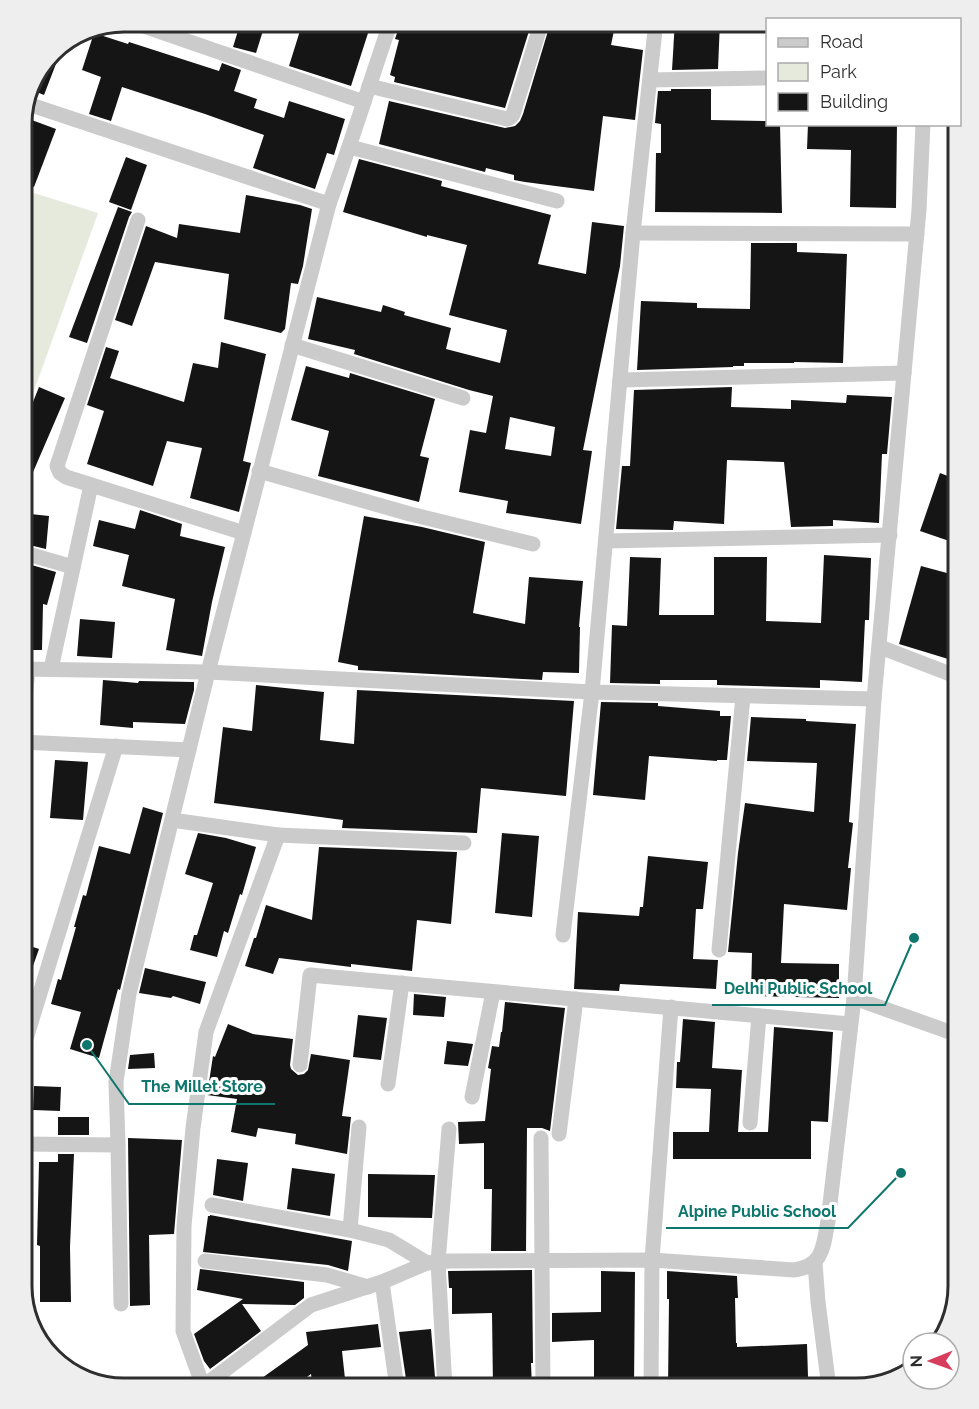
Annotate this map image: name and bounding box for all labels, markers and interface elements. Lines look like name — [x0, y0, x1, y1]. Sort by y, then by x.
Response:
legend — [766, 18, 961, 126]
text: Road — [820, 31, 863, 52]
text: Park — [820, 61, 857, 82]
text: Building — [820, 91, 888, 112]
callout: Delhi Public School — [712, 971, 885, 1005]
text: Delhi Public School — [724, 979, 873, 998]
callout: The Millet Store — [129, 1070, 275, 1104]
text: The Millet Store — [141, 1077, 263, 1096]
callout: Alpine Public School — [666, 1194, 848, 1228]
text: Alpine Public School — [678, 1202, 837, 1221]
north arrow — [901, 1331, 961, 1391]
text: N — [907, 1355, 926, 1368]

